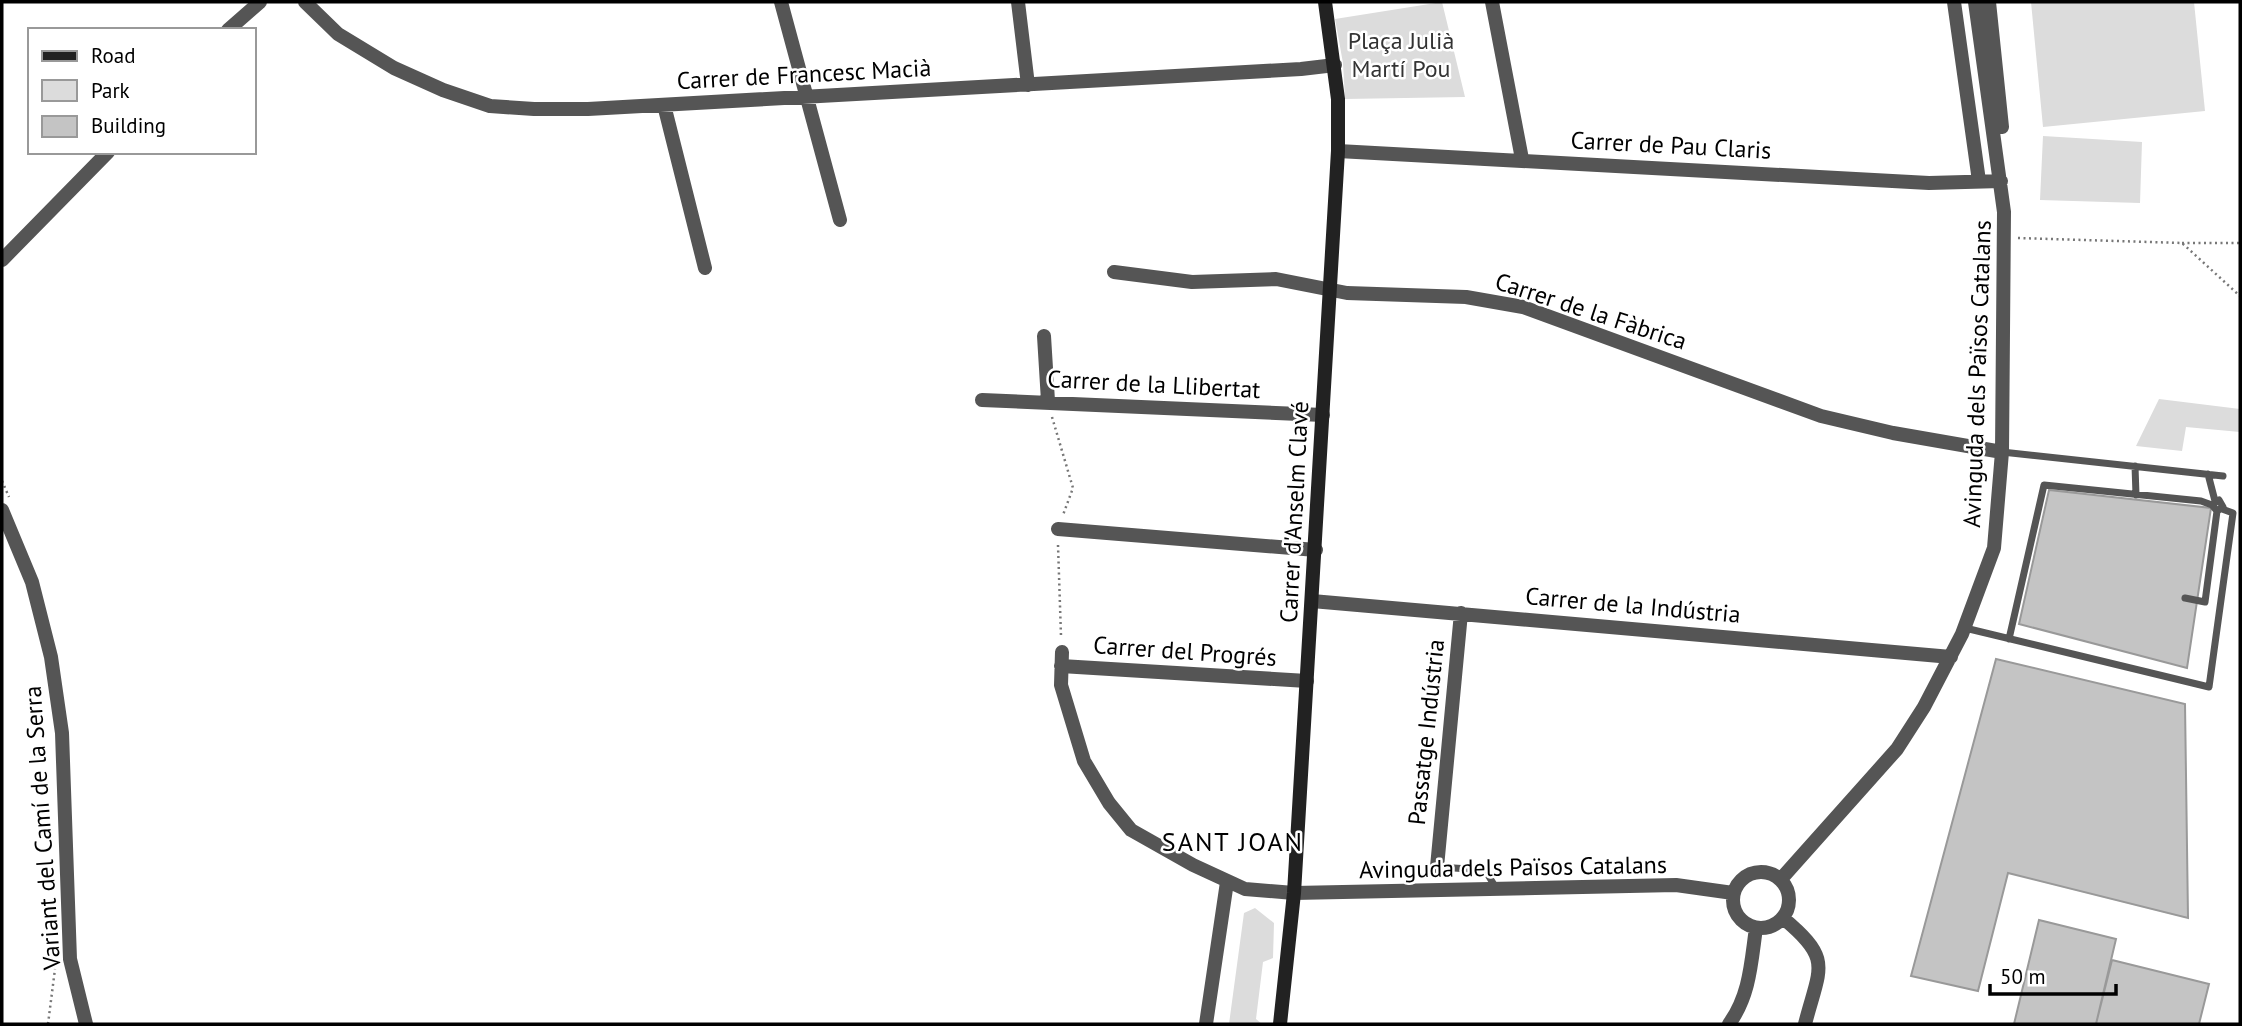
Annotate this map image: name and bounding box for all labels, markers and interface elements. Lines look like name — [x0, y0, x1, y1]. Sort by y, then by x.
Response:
park label: Plaça Julià Martí Pou — [1348, 25, 1454, 84]
legend — [28, 28, 256, 154]
text: Road — [91, 42, 135, 69]
street label: Carrer de Francesc Macià — [676, 52, 932, 96]
text: Park — [91, 77, 130, 104]
text: Building — [91, 112, 166, 139]
street label: Carrer de Pau Claris — [1570, 124, 1772, 166]
street label: Avinguda dels Països Catalans — [1956, 220, 1998, 528]
street label: Carrer de la Fàbrica — [1491, 265, 1691, 357]
street label: Carrer de la Llibertat — [1047, 363, 1261, 405]
street label: Carrer d'Anselm Clavé — [1273, 400, 1315, 624]
street label: Carrer de la Indústria — [1524, 580, 1742, 630]
street label: Carrer del Progrés — [1092, 629, 1278, 673]
street label: Passatge Indústria — [1401, 638, 1451, 826]
street label: Variant del Camí de la Serra — [17, 685, 67, 972]
district label: SANT JOAN — [1162, 825, 1304, 858]
street label: Avinguda dels Països Catalans — [1359, 849, 1667, 885]
scale bar — [1990, 953, 2116, 997]
text: 50 m — [2000, 963, 2046, 990]

